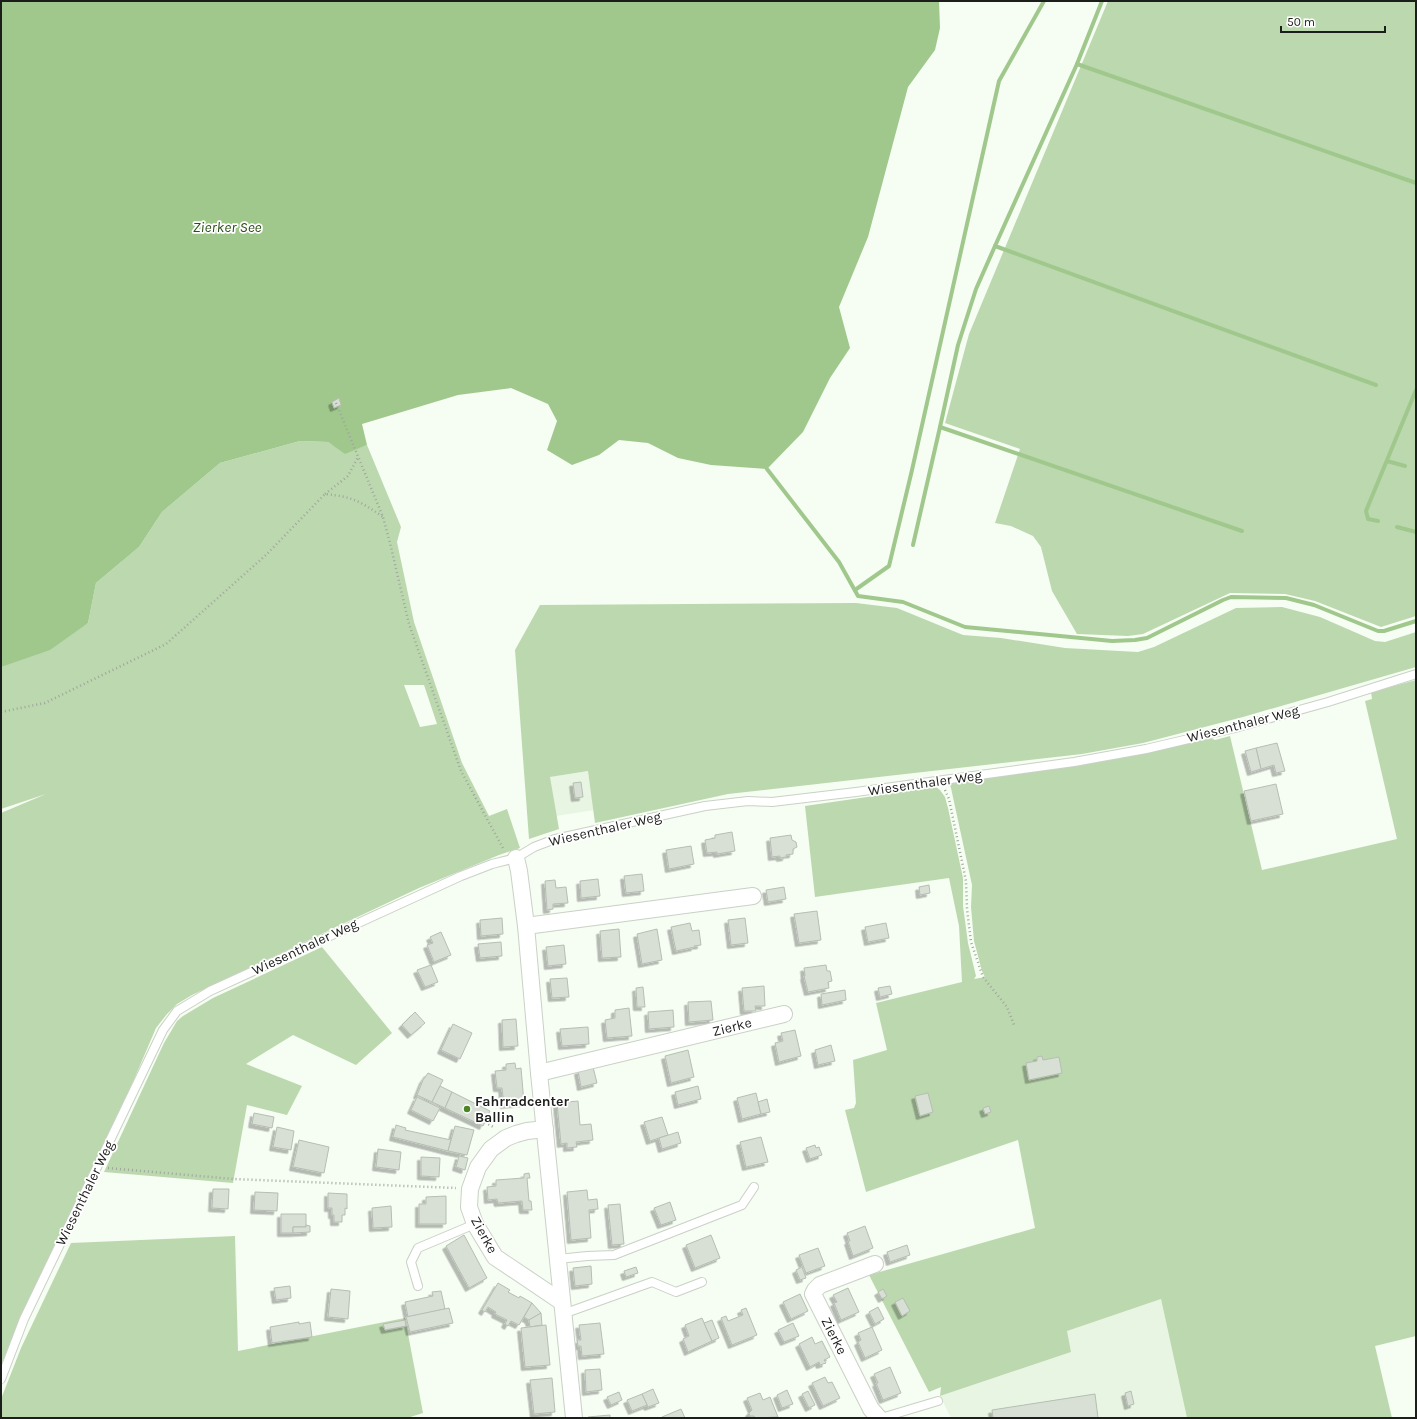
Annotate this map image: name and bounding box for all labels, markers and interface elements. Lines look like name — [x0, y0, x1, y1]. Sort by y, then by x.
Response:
scale bar — [1281, 8, 1385, 34]
text: 50 m — [1287, 15, 1315, 29]
water label: Zierker See — [192, 218, 262, 236]
street label: Wiesenthaler Weg — [1185, 702, 1301, 746]
street label: Wiesenthaler Weg — [867, 767, 983, 799]
street label: Wiesenthaler Weg — [547, 808, 663, 850]
street label: Wiesenthaler Weg — [249, 915, 361, 979]
street label: Zierke — [711, 1014, 753, 1040]
place label: Fahrradcenter Ballin — [475, 1093, 570, 1126]
marker: Fahrradcenter Ballin — [462, 1104, 472, 1114]
street label: Wiesenthaler Weg — [52, 1138, 118, 1248]
street label: Zierke — [467, 1213, 501, 1257]
street label: Zierke — [817, 1314, 851, 1358]

